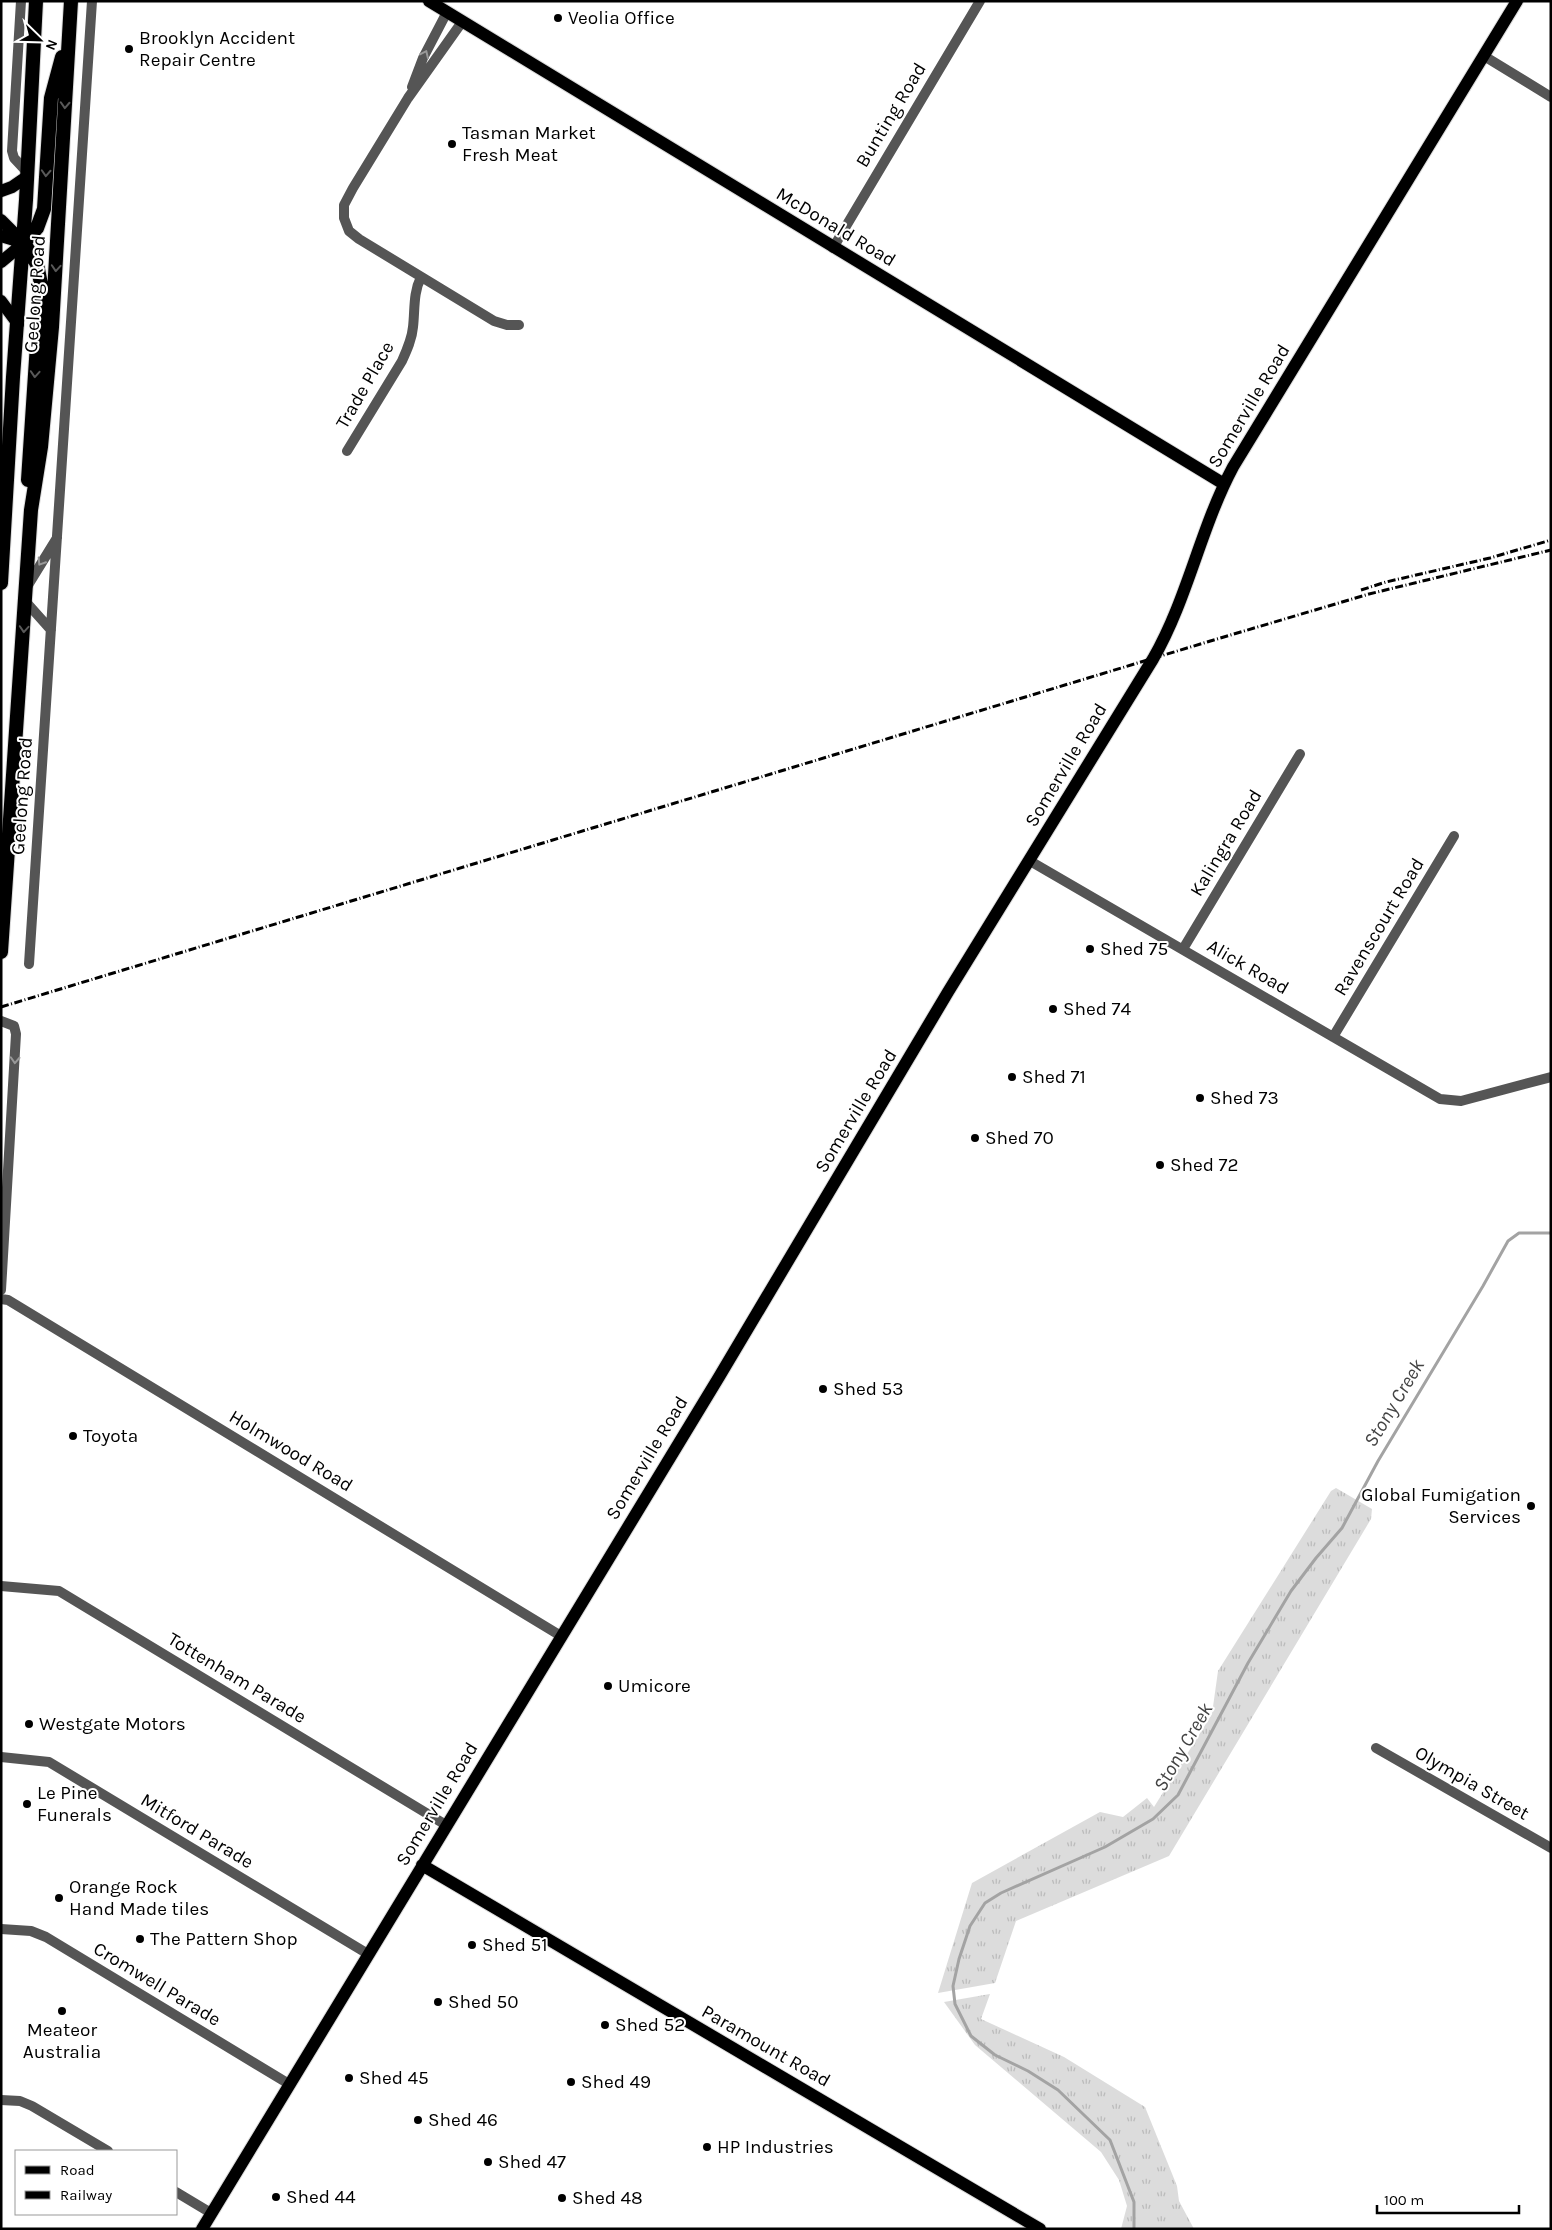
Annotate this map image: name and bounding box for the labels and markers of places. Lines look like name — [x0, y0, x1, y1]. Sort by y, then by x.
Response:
place label: Veolia Office — [568, 7, 675, 29]
marker: Veolia Office — [552, 12, 564, 24]
place label: Brooklyn Accident Repair Centre — [139, 27, 295, 71]
marker: Brooklyn Accident Repair Centre — [123, 43, 135, 55]
place label: Tasman Market Fresh Meat — [462, 122, 596, 166]
marker: Tasman Market Fresh Meat — [446, 138, 458, 150]
place label: Shed 75 — [1100, 938, 1168, 960]
marker: Shed 75 — [1084, 943, 1096, 955]
place label: Shed 74 — [1063, 998, 1131, 1020]
marker: Shed 74 — [1047, 1003, 1059, 1015]
place label: Shed 71 — [1022, 1066, 1086, 1088]
marker: Shed 71 — [1006, 1071, 1018, 1083]
place label: Shed 73 — [1210, 1087, 1279, 1109]
marker: Shed 73 — [1194, 1092, 1206, 1104]
place label: Shed 70 — [985, 1127, 1054, 1149]
marker: Shed 70 — [969, 1132, 981, 1144]
place label: Shed 72 — [1170, 1154, 1238, 1176]
marker: Shed 72 — [1154, 1159, 1166, 1171]
place label: Shed 53 — [833, 1378, 903, 1400]
marker: Shed 53 — [817, 1383, 829, 1395]
place label: Toyota — [83, 1425, 138, 1447]
marker: Toyota — [67, 1430, 79, 1442]
place label: Global Fumigation Services — [1361, 1484, 1521, 1528]
marker: Global Fumigation Services — [1525, 1500, 1537, 1512]
place label: Umicore — [618, 1675, 691, 1697]
marker: Umicore — [602, 1680, 614, 1692]
place label: Westgate Motors — [39, 1713, 186, 1735]
marker: Westgate Motors — [23, 1718, 35, 1730]
place label: Le Pine Funerals — [37, 1782, 112, 1826]
marker: Le Pine Funerals — [21, 1798, 33, 1810]
place label: Orange Rock Hand Made tiles — [69, 1876, 209, 1920]
marker: Orange Rock Hand Made tiles — [53, 1892, 65, 1904]
place label: The Pattern Shop — [150, 1928, 298, 1950]
marker: The Pattern Shop — [134, 1933, 146, 1945]
place label: Shed 51 — [482, 1934, 547, 1956]
marker: Shed 51 — [466, 1939, 478, 1951]
place label: Shed 50 — [448, 1991, 518, 2013]
marker: Shed 50 — [432, 1996, 444, 2008]
marker: Meateor Australia — [56, 2005, 68, 2017]
place label: Shed 52 — [615, 2014, 685, 2036]
place label: Meateor Australia — [23, 2019, 101, 2063]
marker: Shed 52 — [599, 2019, 611, 2031]
place label: Shed 45 — [359, 2067, 429, 2089]
place label: Shed 49 — [581, 2071, 651, 2093]
marker: Shed 45 — [343, 2072, 355, 2084]
marker: Shed 49 — [565, 2076, 577, 2088]
place label: Shed 46 — [428, 2109, 498, 2131]
marker: Shed 46 — [412, 2114, 424, 2126]
place label: HP Industries — [717, 2136, 834, 2158]
marker: HP Industries — [701, 2141, 713, 2153]
place label: Shed 47 — [498, 2151, 566, 2173]
marker: Shed 47 — [482, 2156, 494, 2168]
place label: Shed 44 — [286, 2186, 356, 2208]
place label: Shed 48 — [572, 2187, 643, 2209]
marker: Shed 44 — [270, 2191, 282, 2203]
marker: Shed 48 — [556, 2192, 568, 2204]

